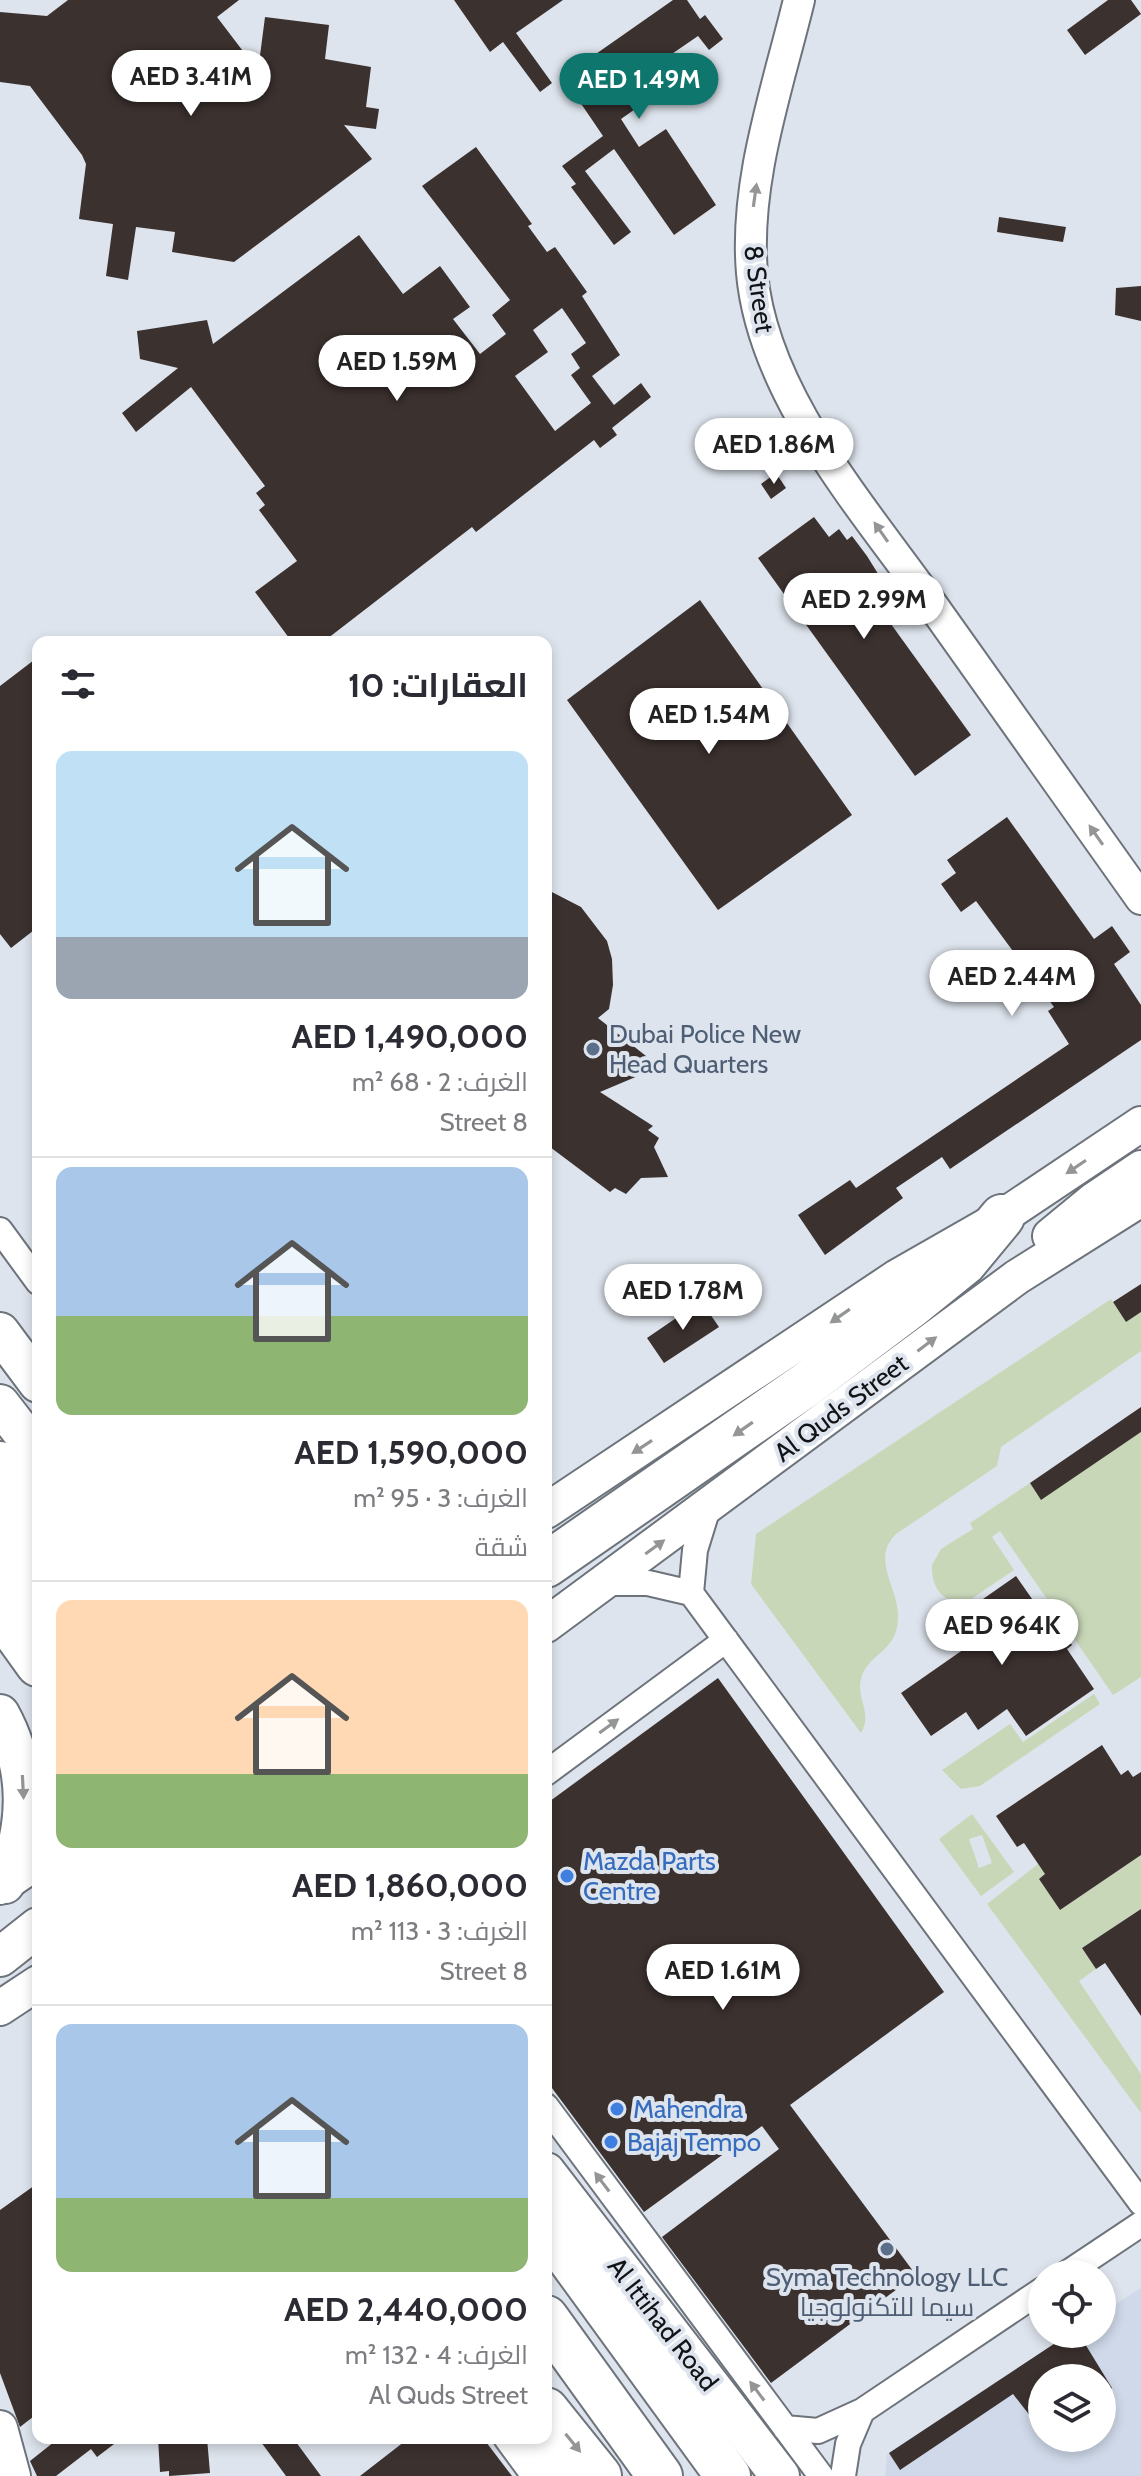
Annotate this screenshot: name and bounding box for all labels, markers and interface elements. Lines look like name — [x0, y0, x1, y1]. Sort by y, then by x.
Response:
pin: AED 3.41M — [99, 50, 283, 118]
pin: AED 1.49M — [547, 53, 731, 121]
text: AED 3.41M — [130, 60, 252, 92]
text: AED 1.49M — [577, 63, 701, 95]
one-way arrow — [749, 182, 762, 207]
street label: 8 Street — [737, 243, 781, 335]
pin: AED 1.59M — [305, 335, 489, 403]
text: AED 1.59M — [337, 345, 457, 377]
pin: AED 1.86M — [682, 418, 866, 486]
text: AED 1.86M — [713, 428, 835, 460]
one-way arrow — [874, 521, 889, 542]
pin: AED 2.99M — [772, 573, 956, 641]
text: AED 2.99M — [801, 583, 927, 615]
icon: filters — [56, 662, 100, 706]
text: العقارات: 10 — [348, 664, 528, 706]
pin: AED 1.54M — [617, 688, 801, 756]
text: AED 1.54M — [648, 698, 770, 730]
icon: home — [220, 803, 364, 947]
one-way arrow — [1089, 825, 1104, 846]
pin: AED 2.44M — [920, 950, 1104, 1018]
text: AED 2.44M — [947, 960, 1077, 992]
text: AED 1,490,000 — [291, 1015, 528, 1057]
place label: Dubai Police New Head Quarters — [609, 1018, 801, 1080]
marker: Dubai Police New Head Quarters — [584, 1040, 602, 1058]
text: الغرف: 2 · 68 m² — [352, 1066, 528, 1098]
text: 8 Street — [440, 1106, 528, 1138]
one-way arrow — [1065, 1160, 1087, 1174]
icon: home — [220, 1219, 364, 1363]
pin: AED 1.78M — [591, 1264, 775, 1332]
text: AED 1.78M — [622, 1274, 744, 1306]
one-way arrow — [830, 1308, 851, 1323]
one-way arrow — [917, 1336, 938, 1352]
street label: Al Quds Street — [768, 1347, 914, 1469]
one-way arrow — [733, 1421, 754, 1436]
text: AED 1,590,000 — [294, 1431, 528, 1473]
one-way arrow — [631, 1440, 653, 1454]
text: الغرف: 3 · 95 m² — [353, 1482, 528, 1514]
text: شقة — [475, 1531, 528, 1563]
one-way arrow — [644, 1539, 665, 1555]
pin: AED 964K — [919, 1599, 1085, 1667]
text: AED 964K — [943, 1609, 1061, 1641]
icon: home — [220, 1652, 364, 1796]
one-way arrow — [599, 1719, 619, 1735]
one-way arrow — [17, 1775, 30, 1800]
place label: Mazda Parts Centre — [583, 1845, 716, 1907]
text: AED 1,860,000 — [292, 1864, 528, 1906]
marker: Mazda Parts Centre — [558, 1867, 576, 1885]
text: الغرف: 3 · 113 m² — [351, 1915, 528, 1947]
pin: AED 1.61M — [631, 1944, 815, 2012]
text: AED 1.61M — [665, 1954, 781, 1986]
text: 8 Street — [440, 1955, 528, 1987]
icon: home — [220, 2076, 364, 2220]
place label: Mahendra — [633, 2093, 744, 2125]
marker: Mahendra — [608, 2100, 626, 2118]
place label: Bajaj Tempo — [627, 2126, 761, 2158]
marker: Bajaj Tempo — [602, 2133, 620, 2151]
one-way arrow — [595, 2172, 611, 2192]
marker: Syma Technology LLC سيما للتكنولوجيا — [878, 2240, 896, 2258]
street label: Al Ittihad Road — [601, 2251, 725, 2397]
map controls — [1028, 2260, 1116, 2452]
button: locate — [1028, 2260, 1116, 2348]
place label: Syma Technology LLC سيما للتكنولوجيا — [766, 2261, 1008, 2323]
text: AED 2,440,000 — [284, 2288, 528, 2330]
text: الغرف: 4 · 132 m² — [345, 2339, 528, 2371]
button: layers — [1028, 2364, 1116, 2452]
text: Al Quds Street — [369, 2379, 528, 2411]
one-way arrow — [750, 2381, 766, 2401]
one-way arrow — [564, 2433, 580, 2453]

